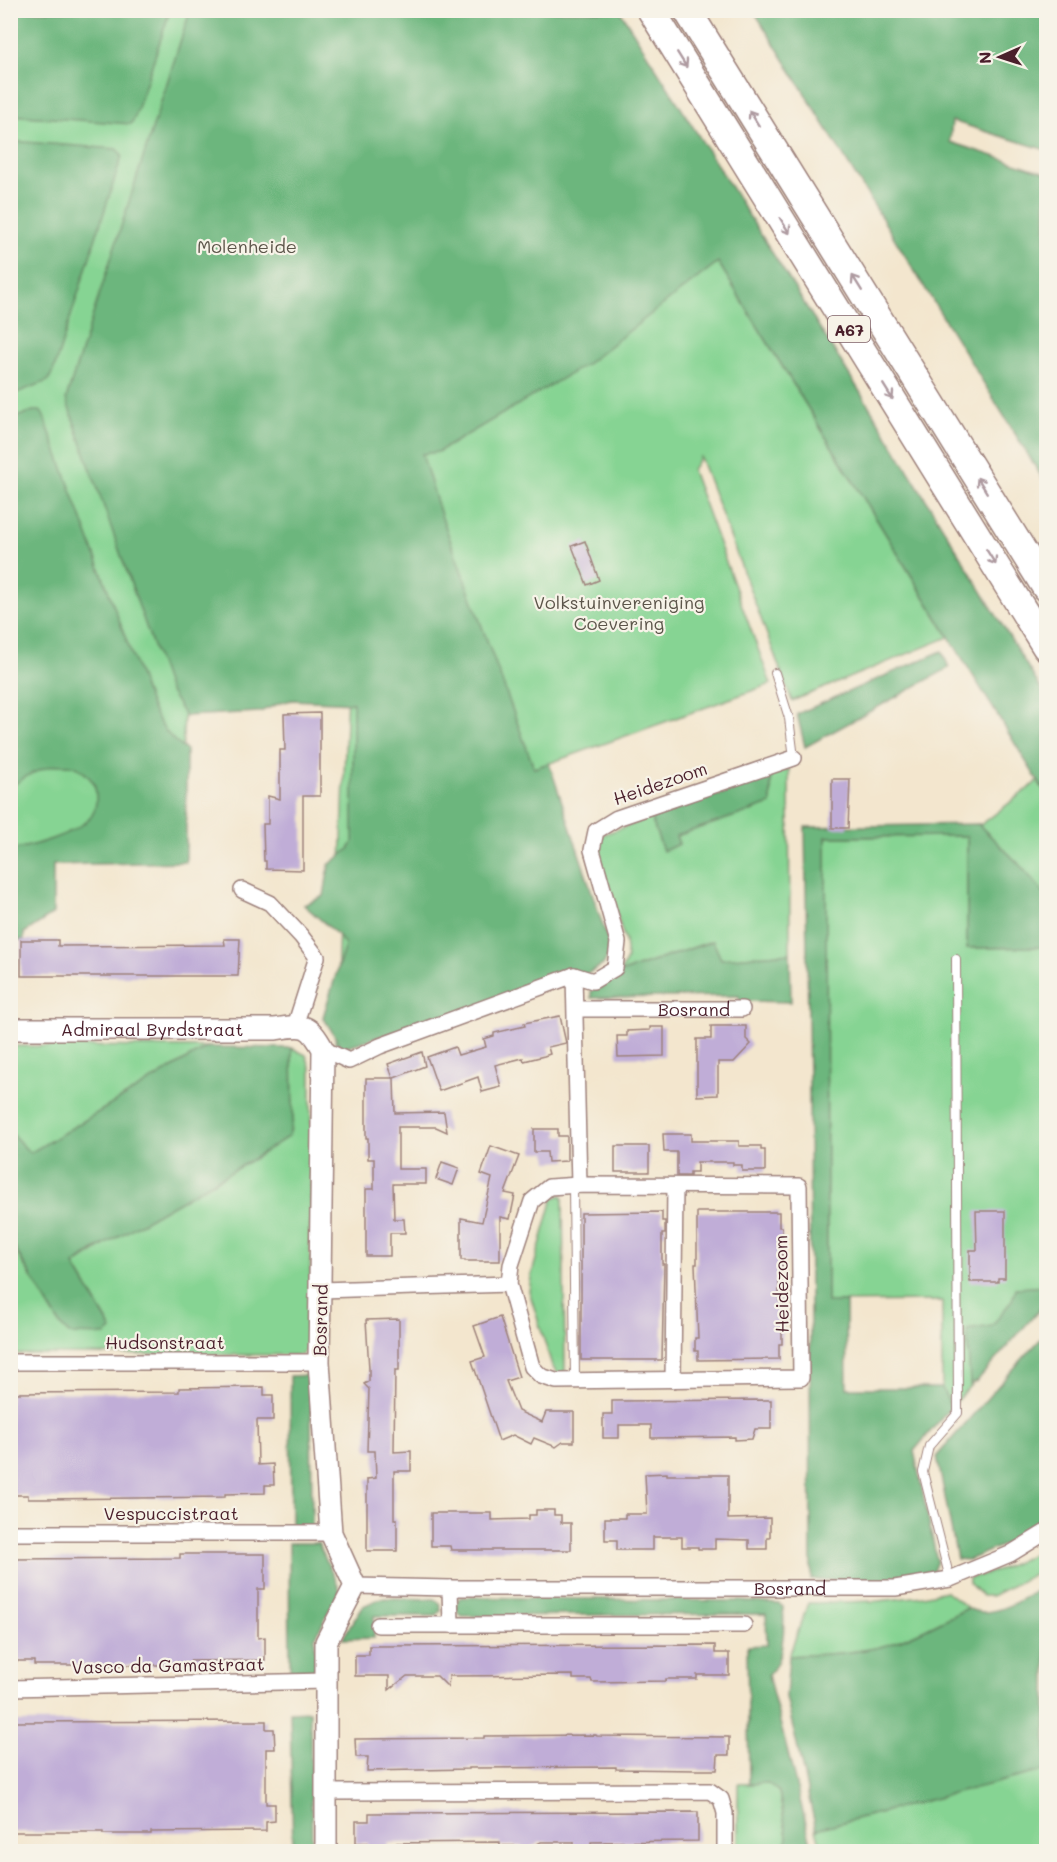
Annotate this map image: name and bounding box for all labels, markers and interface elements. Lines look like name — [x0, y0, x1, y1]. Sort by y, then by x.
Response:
north arrow — [970, 27, 1030, 87]
one-way arrow — [676, 51, 688, 68]
text: N — [974, 51, 995, 64]
one-way arrow — [748, 110, 760, 127]
one-way arrow — [779, 217, 791, 234]
park label: Molenheide — [197, 234, 297, 258]
one-way arrow — [851, 276, 863, 292]
road number: A67 — [828, 316, 870, 342]
one-way arrow — [881, 383, 894, 400]
one-way arrow — [976, 477, 988, 494]
one-way arrow — [985, 548, 997, 565]
park label: Volkstuinvereniging Coevering — [534, 590, 705, 635]
street label: Heidezoom — [610, 756, 710, 810]
street label: Bosrand — [658, 997, 730, 1021]
street label: Admiraal Byrdstraat — [61, 1017, 243, 1041]
street label: Heidezoom — [768, 1235, 794, 1333]
street label: Bosrand — [307, 1284, 333, 1356]
street label: Hudsonstraat — [105, 1330, 225, 1354]
street label: Vespuccistraat — [103, 1501, 239, 1525]
street label: Bosrand — [754, 1576, 826, 1600]
street label: Vasco da Gamastraat — [71, 1651, 265, 1679]

